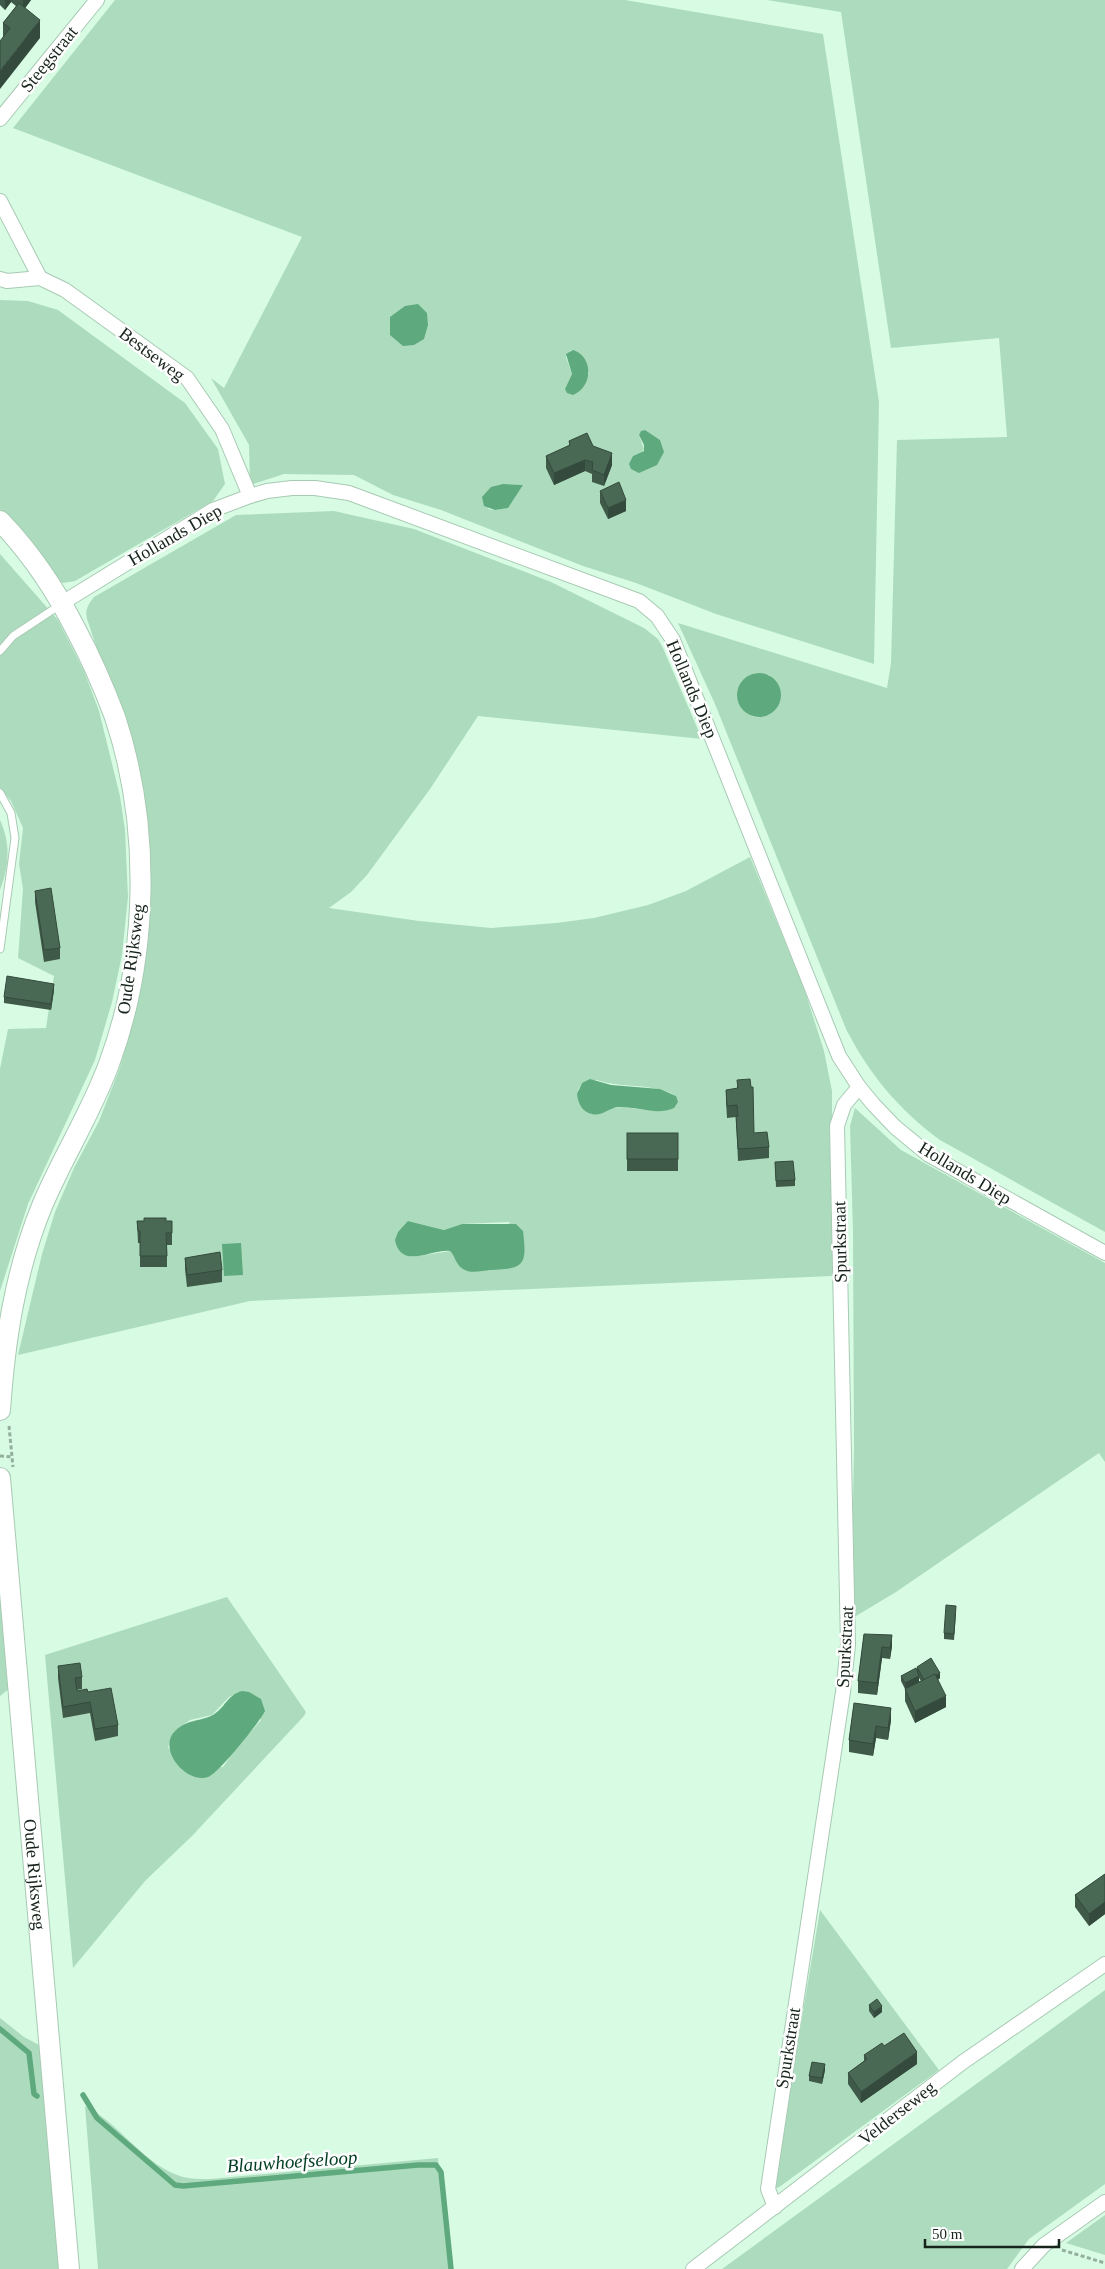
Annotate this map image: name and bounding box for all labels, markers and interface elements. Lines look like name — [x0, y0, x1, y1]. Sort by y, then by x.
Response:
street label: Steegstraat — [16, 22, 82, 96]
street label: Bestseweg — [115, 323, 189, 385]
street label: Hollands Diep — [125, 500, 225, 570]
street label: Hollands Diep — [662, 637, 722, 741]
street label: Oude Rijksweg — [113, 902, 149, 1016]
street label: Hollands Diep — [915, 1138, 1015, 1208]
street label: Spurkstraat — [829, 1201, 851, 1283]
street label: Spurkstraat — [833, 1606, 857, 1688]
street label: Oude Rijksweg — [20, 1818, 49, 1931]
street label: Spurkstraat — [772, 2006, 804, 2090]
street label: Velderseweg — [855, 2077, 939, 2149]
water label: Blauwhoefseloop — [226, 2146, 358, 2177]
scale bar — [925, 2216, 1059, 2248]
text: 50 m — [932, 2226, 963, 2242]

